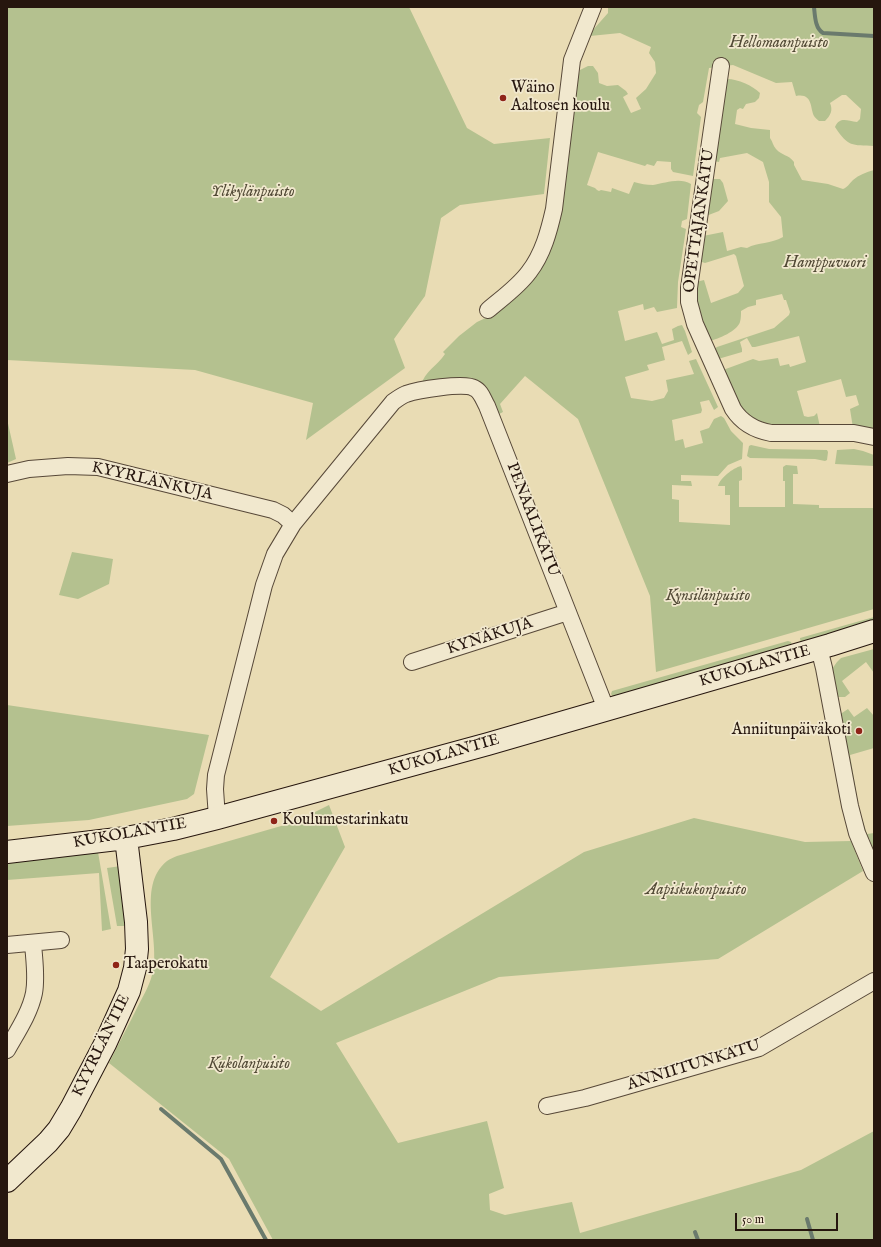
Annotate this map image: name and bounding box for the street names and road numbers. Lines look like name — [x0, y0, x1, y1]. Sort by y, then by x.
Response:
street label: OPETTAJANKATU — [680, 148, 720, 294]
street label: KYYRLÄNKUJA — [90, 459, 214, 505]
street label: PENAALIKATU — [501, 460, 563, 580]
street label: KYNÄKUJA — [445, 614, 535, 660]
street label: KUKOLANTIE — [697, 642, 813, 692]
street label: KUKOLANTIE — [386, 731, 502, 781]
street label: KUKOLANTIE — [72, 815, 188, 853]
street label: KYYRLÄNTIE — [69, 992, 135, 1100]
street label: ANNIITUNKATU — [625, 1037, 763, 1095]

